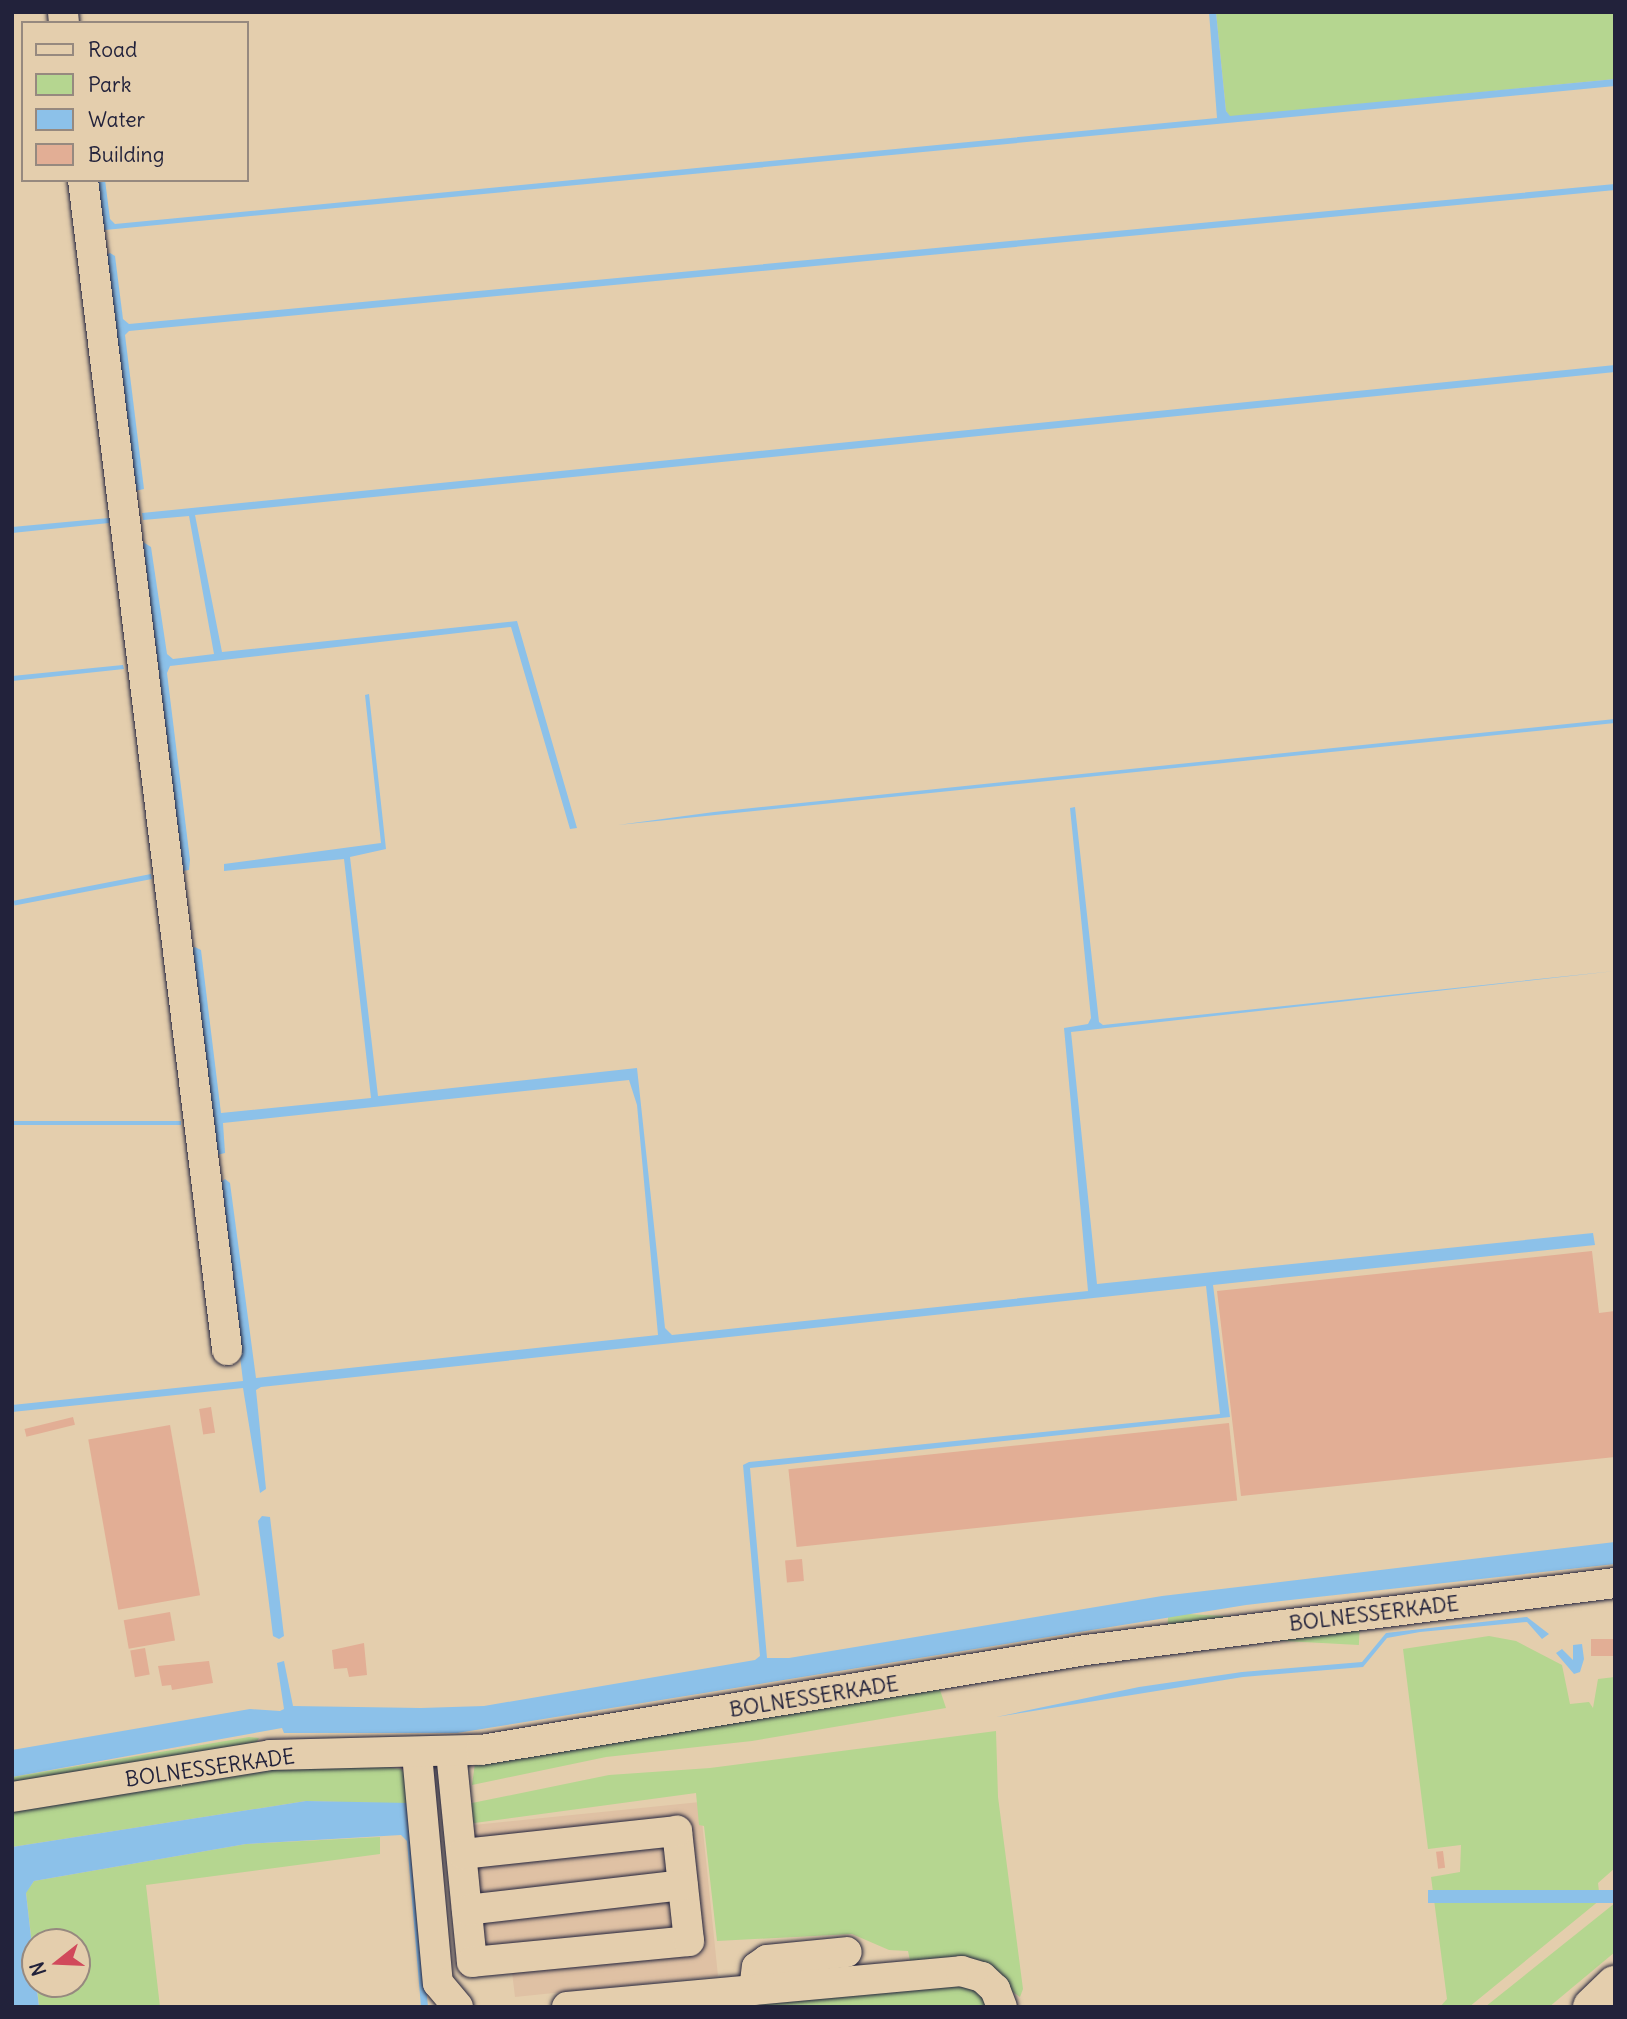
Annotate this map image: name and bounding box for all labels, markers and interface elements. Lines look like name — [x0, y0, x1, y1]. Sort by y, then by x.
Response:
legend — [21, 21, 248, 182]
text: Road — [88, 36, 137, 63]
text: Park — [88, 71, 131, 98]
text: Water — [88, 106, 145, 133]
text: Building — [88, 141, 164, 168]
street label: BOLNESSERKADE — [1288, 1591, 1460, 1637]
street label: BOLNESSERKADE — [728, 1671, 900, 1723]
street label: BOLNESSERKADE — [124, 1744, 296, 1792]
north arrow — [21, 1928, 91, 1998]
text: N — [24, 1959, 51, 1979]

